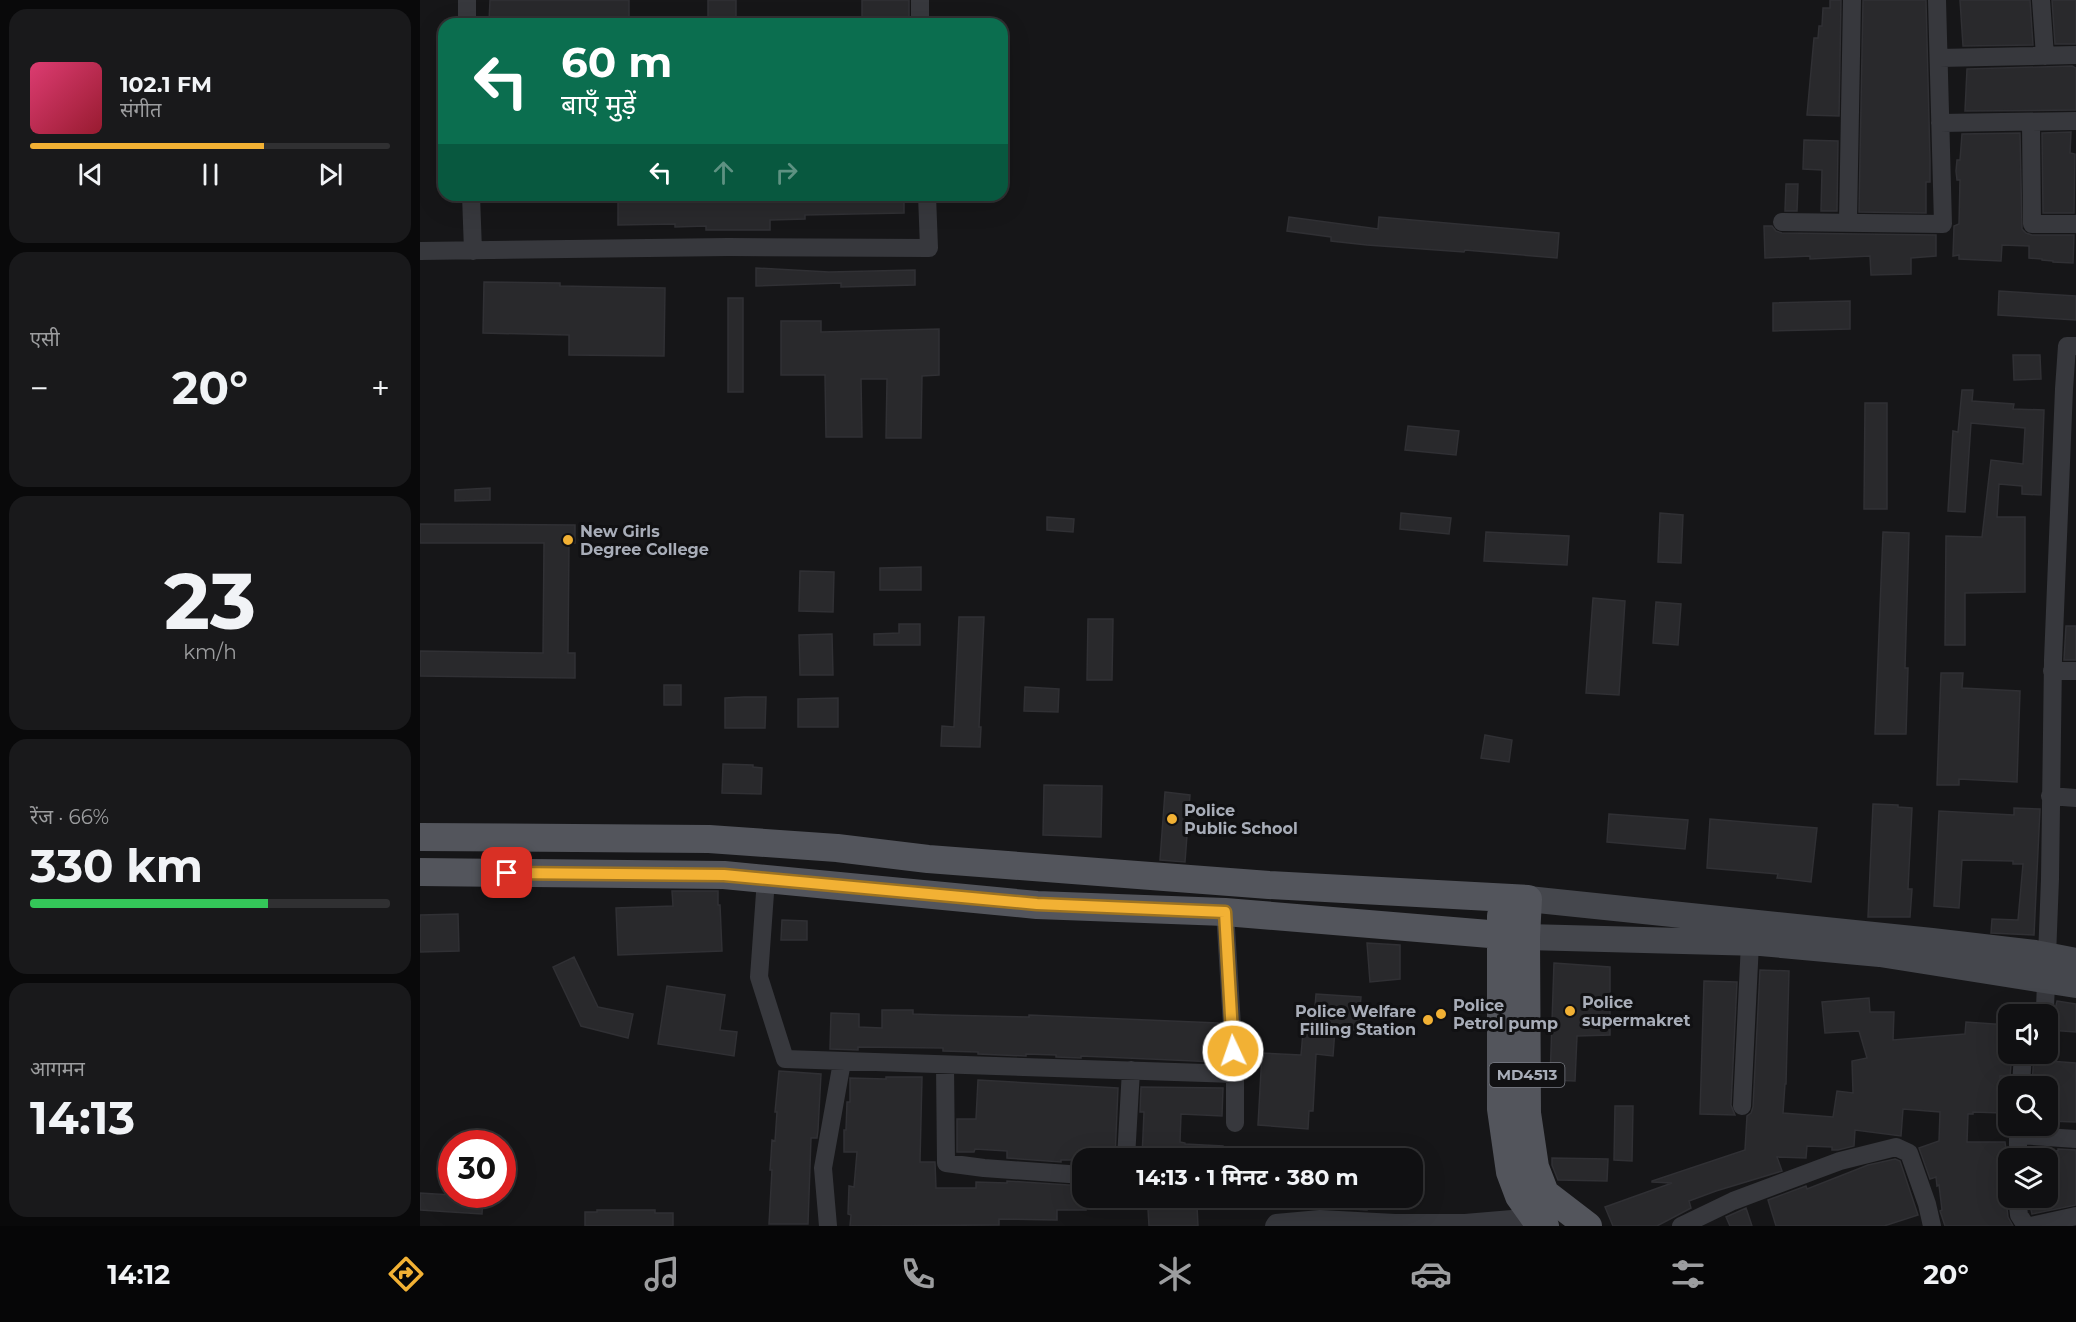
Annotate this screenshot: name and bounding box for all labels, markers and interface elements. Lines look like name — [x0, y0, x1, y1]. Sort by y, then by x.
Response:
text: 60 m — [561, 36, 672, 88]
icon: left — [462, 42, 540, 120]
text: 102.1 FM — [120, 71, 212, 98]
text: बाएँ मुड़ें — [561, 88, 636, 121]
text: संगीत — [120, 98, 161, 122]
icon: left — [644, 156, 677, 189]
icon: ahead — [707, 156, 740, 189]
icon: right — [770, 156, 803, 189]
icon: previous — [74, 158, 107, 191]
icon: pause — [194, 158, 227, 191]
icon: next — [314, 158, 347, 191]
text: एसी — [30, 327, 60, 351]
text: 20° — [172, 360, 248, 415]
text: − — [30, 368, 49, 408]
text: + — [371, 368, 390, 408]
place label: New Girls Degree College — [580, 522, 709, 559]
marker: New Girls Degree College — [561, 533, 575, 547]
text: 23 — [164, 553, 256, 649]
text: km/h — [183, 640, 237, 664]
place label: Police Public School — [1184, 801, 1298, 838]
text: रेंज · 66% — [30, 805, 109, 829]
marker: Police Public School — [1165, 812, 1179, 826]
text: 330 km — [30, 838, 203, 893]
pin — [481, 847, 532, 898]
icon: arrive — [490, 856, 523, 889]
place label: Police supermakret — [1582, 993, 1690, 1030]
place label: Police Petrol pump — [1453, 996, 1558, 1033]
place label: Police Welfare Filling Station — [1295, 1002, 1416, 1039]
marker: Police supermakret — [1563, 1004, 1577, 1018]
map controls — [1998, 1004, 2058, 1208]
button: sound — [1998, 1004, 2058, 1064]
marker: Police Petrol pump — [1434, 1007, 1448, 1021]
marker: Police Welfare Filling Station — [1421, 1013, 1435, 1027]
position arrow — [1201, 1019, 1265, 1083]
text: आगमन — [30, 1057, 85, 1081]
road number: MD4513 — [1490, 1063, 1564, 1087]
button: search — [1998, 1076, 2058, 1136]
text: 14:13 — [30, 1090, 135, 1145]
speed limit sign: 30 — [438, 1130, 516, 1208]
button: layers — [1998, 1148, 2058, 1208]
text: 14:13 · 1 मिनट · 380 m — [1136, 1164, 1359, 1191]
icon: directions — [385, 1253, 427, 1295]
icon: music — [641, 1253, 683, 1295]
icon: phone — [897, 1253, 939, 1295]
icon: climate — [1154, 1253, 1196, 1295]
icon: car — [1410, 1253, 1452, 1295]
icon: filters — [1667, 1253, 1709, 1295]
text: 14:12 — [107, 1258, 170, 1291]
text: 20° — [1923, 1258, 1969, 1291]

